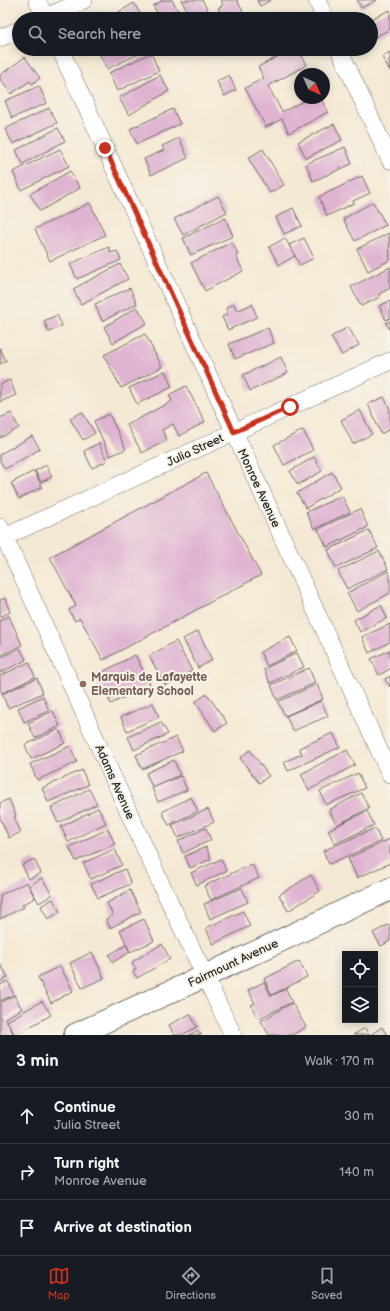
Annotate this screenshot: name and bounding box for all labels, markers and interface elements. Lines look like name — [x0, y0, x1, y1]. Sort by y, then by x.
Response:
search box — [12, 12, 378, 56]
icon: search — [26, 23, 48, 45]
text: Search here — [58, 25, 141, 44]
north arrow — [294, 68, 330, 104]
route end — [96, 139, 114, 157]
route start — [281, 398, 299, 416]
street label: Julia Street — [164, 431, 226, 470]
street label: Monroe Avenue — [234, 446, 283, 530]
place label: Marquis de Lafayette Elementary School — [91, 670, 207, 699]
marker: Marquis de Lafayette Elementary School — [78, 679, 88, 689]
street label: Adams Avenue — [91, 743, 138, 822]
street label: Fairmount Avenue — [186, 936, 281, 991]
map controls — [342, 951, 378, 1023]
button: locate — [342, 951, 378, 987]
button: layers — [342, 987, 378, 1023]
text: 3 min — [16, 1051, 59, 1071]
text: Walk · 170 m — [304, 1053, 374, 1069]
text: Continue — [54, 1098, 116, 1117]
icon: ahead — [16, 1105, 38, 1127]
text: 30 m — [344, 1108, 374, 1124]
text: Julia Street — [54, 1117, 120, 1133]
text: Turn right — [54, 1154, 119, 1173]
icon: right — [16, 1161, 38, 1183]
text: 140 m — [339, 1164, 374, 1180]
text: Monroe Avenue — [54, 1173, 147, 1189]
icon: arrive — [16, 1217, 38, 1239]
text: Arrive at destination — [54, 1218, 192, 1237]
tab: Map — [48, 1265, 70, 1302]
tab: Directions — [165, 1265, 216, 1302]
tab: Saved — [311, 1265, 342, 1302]

